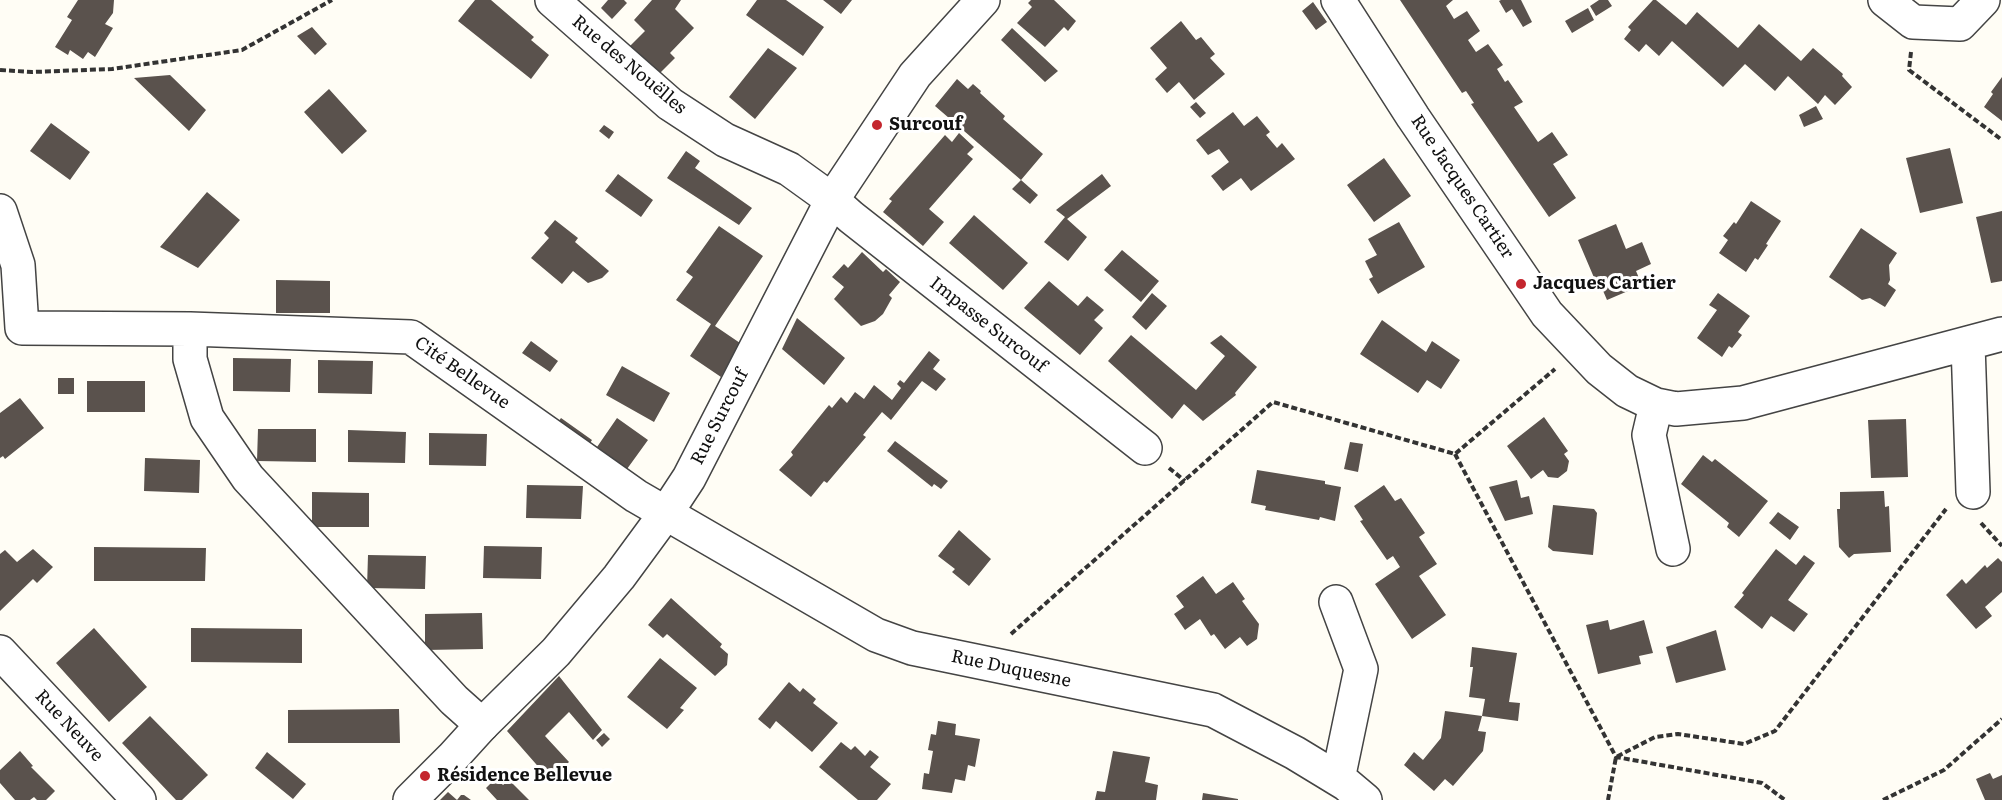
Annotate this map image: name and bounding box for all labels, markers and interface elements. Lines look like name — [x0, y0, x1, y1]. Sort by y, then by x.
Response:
street label: Rue des Nouëlles — [568, 11, 690, 119]
street label: Rue Jacques Cartier — [1406, 111, 1518, 263]
place label: Surcouf — [889, 114, 962, 136]
marker: Surcouf — [870, 118, 884, 132]
street label: Impasse Surcouf — [925, 273, 1051, 377]
place label: Jacques Cartier — [1533, 273, 1676, 295]
marker: Jacques Cartier — [1514, 277, 1528, 291]
street label: Cité Bellevue — [410, 332, 514, 414]
street label: Rue Surcouf — [687, 365, 753, 469]
street label: Rue Duquesne — [949, 646, 1073, 692]
street label: Rue Neuve — [30, 686, 108, 766]
place label: Résidence Bellevue — [437, 765, 612, 787]
marker: Résidence Bellevue — [418, 769, 432, 783]

